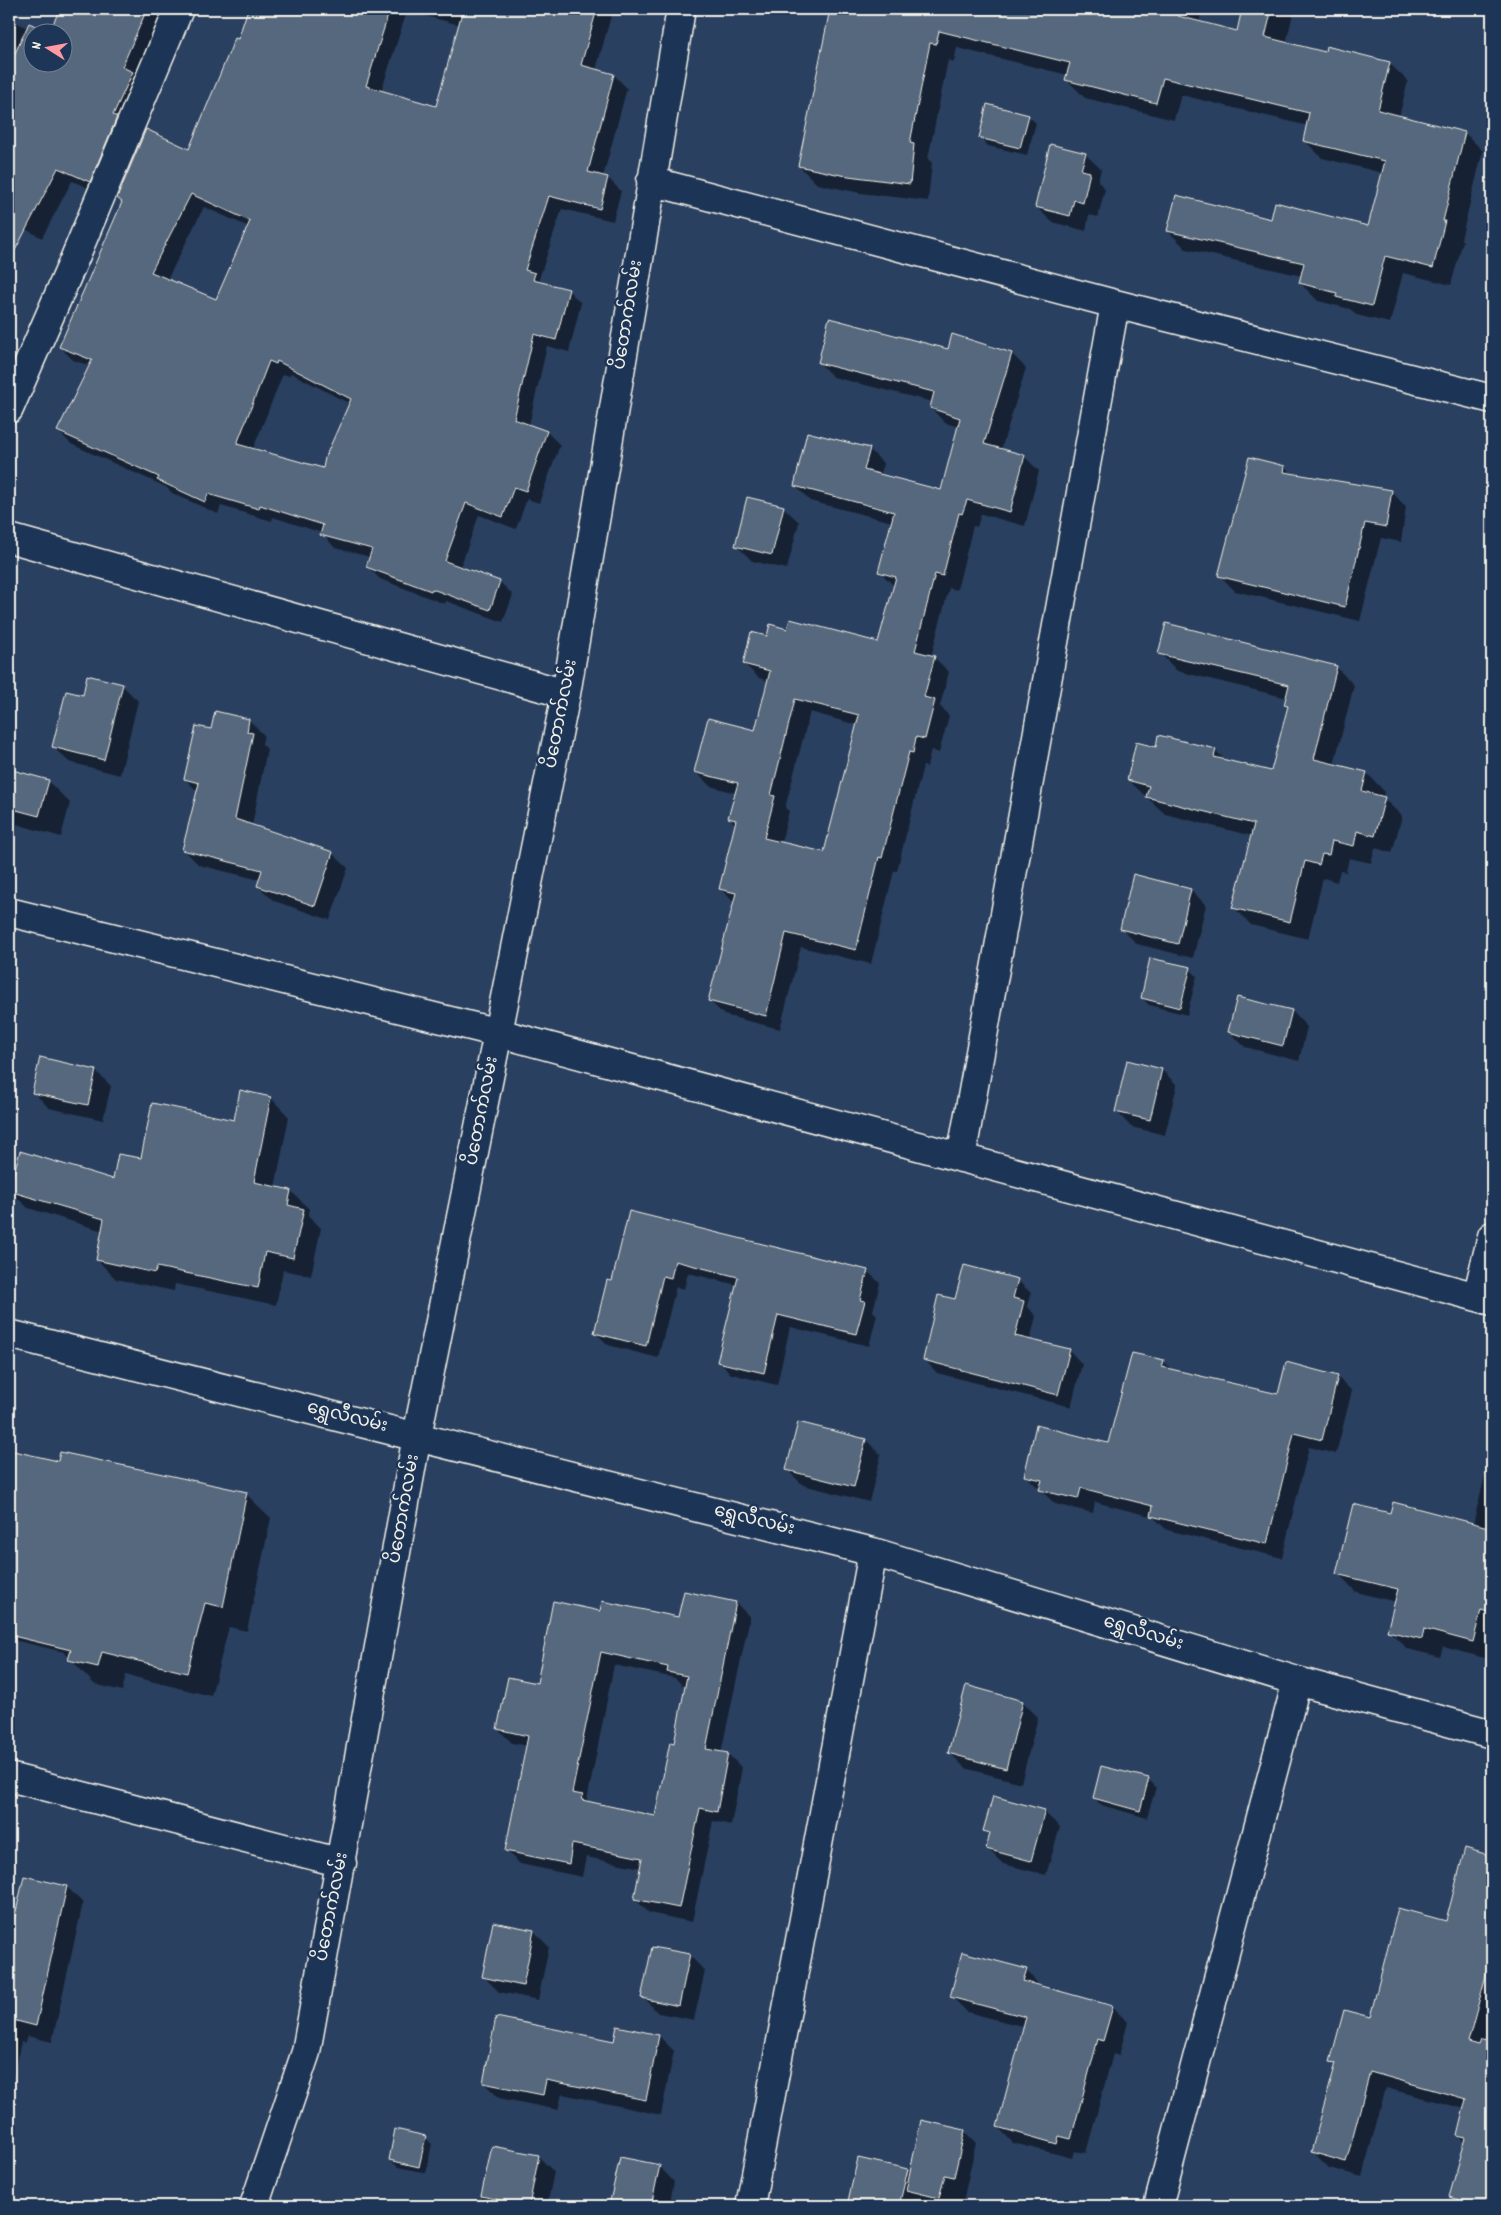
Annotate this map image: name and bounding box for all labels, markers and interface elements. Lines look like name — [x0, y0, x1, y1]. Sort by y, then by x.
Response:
north arrow — [22, 22, 72, 72]
text: N — [27, 41, 48, 51]
street label: ပိတောက်လမ်း — [604, 258, 650, 372]
street label: ပိတောက်လမ်း — [535, 657, 585, 771]
street label: ပိတောက်လမ်း — [456, 1054, 506, 1168]
street label: ရွှေလီလမ်း — [304, 1392, 391, 1440]
street label: ပိတောက်လမ်း — [379, 1452, 427, 1566]
street label: ရွှေလီလမ်း — [711, 1495, 798, 1543]
street label: ရွှေလီလမ်း — [1100, 1606, 1187, 1658]
street label: ပိတောက်လမ်း — [306, 1850, 356, 1964]

